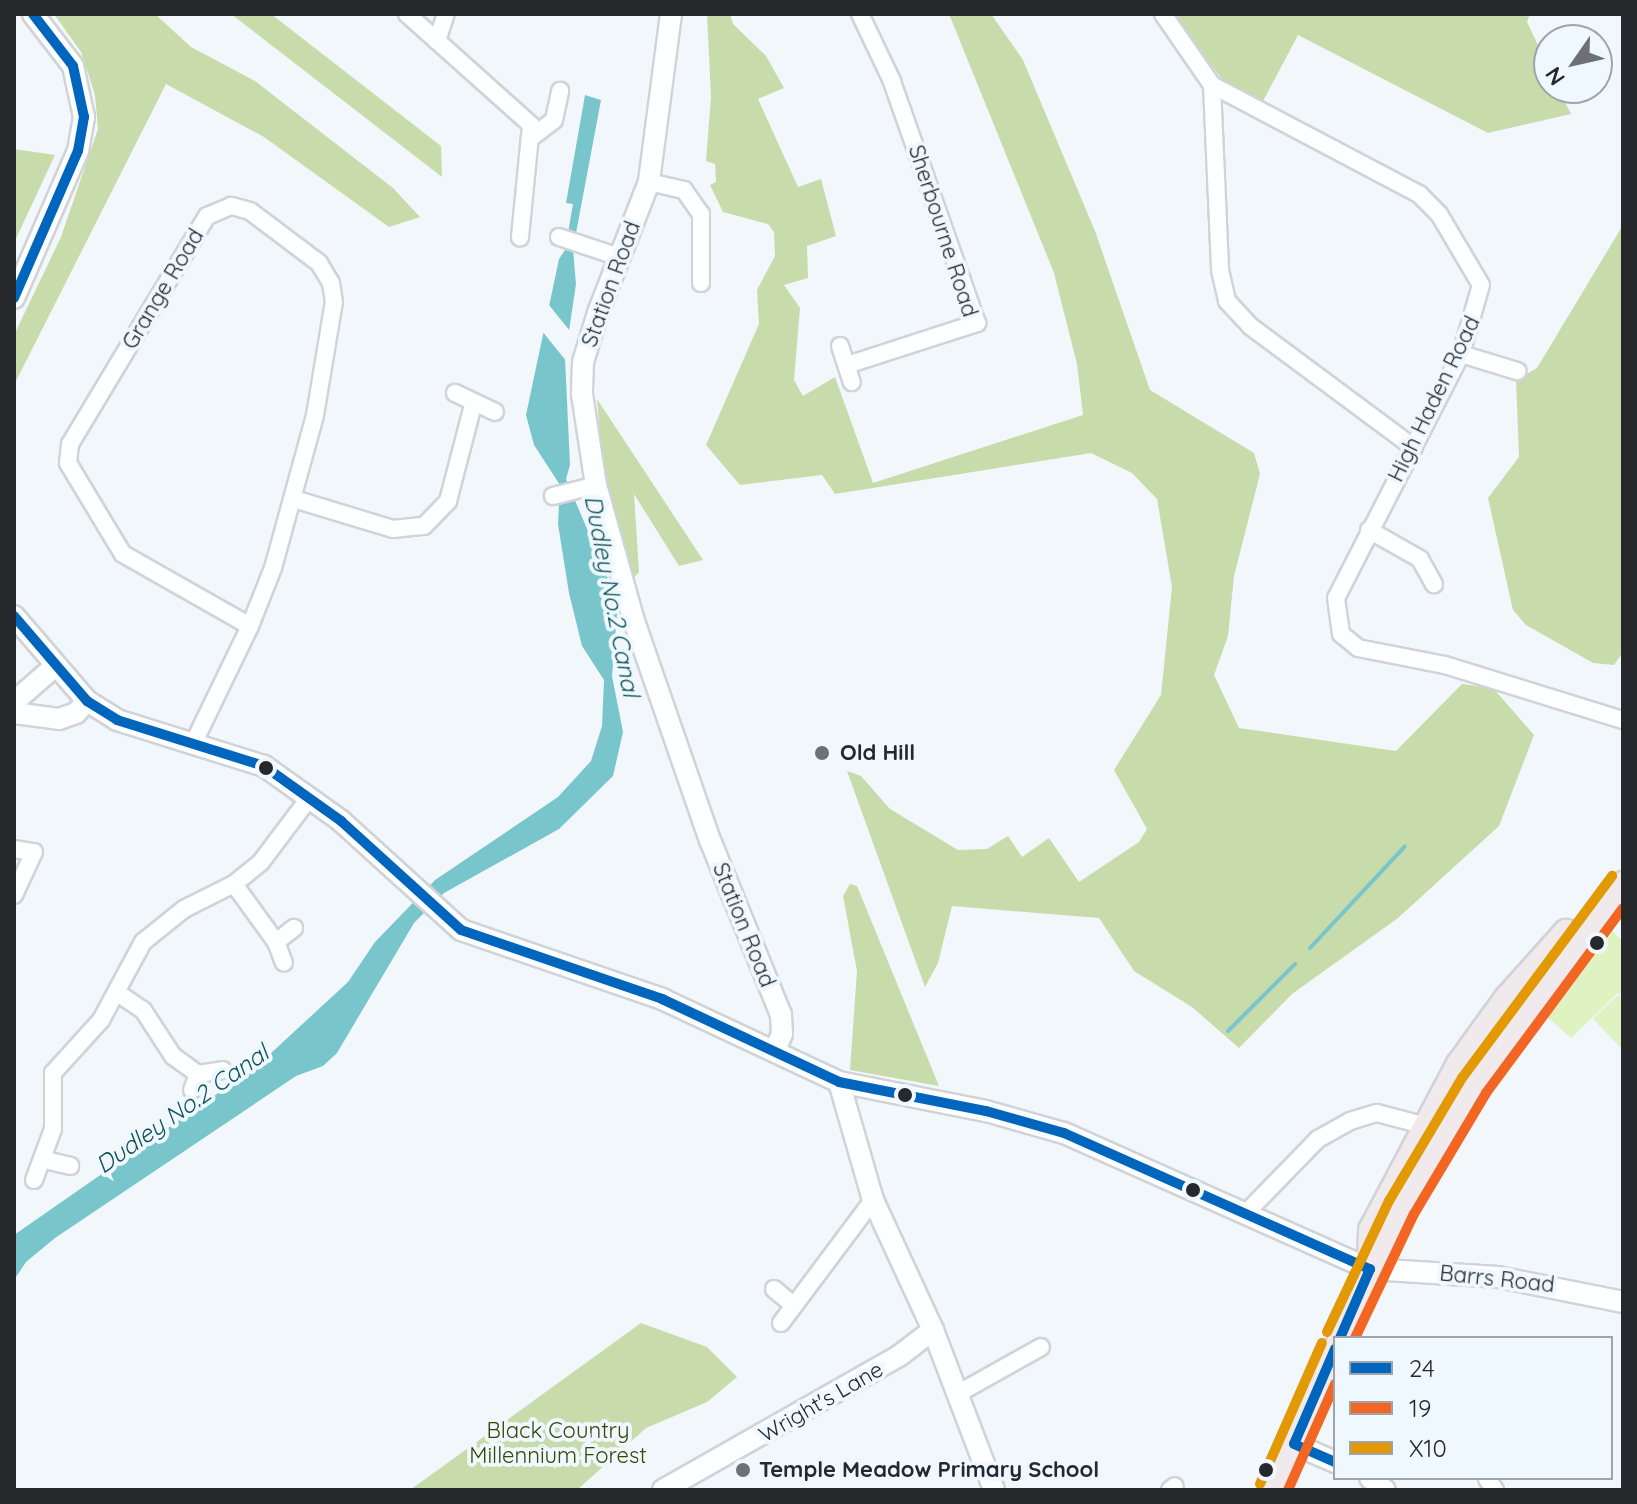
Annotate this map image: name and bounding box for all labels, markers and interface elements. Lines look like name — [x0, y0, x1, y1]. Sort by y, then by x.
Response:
north arrow — [1533, 24, 1613, 104]
text: N — [1539, 62, 1571, 91]
street label: Sherbourne Road — [903, 142, 983, 320]
street label: Station Road — [576, 218, 646, 350]
street label: Grange Road — [117, 224, 209, 354]
street label: High Haden Road — [1382, 312, 1486, 486]
water label: Dudley No.2 Canal — [578, 493, 646, 699]
place label: Old Hill — [840, 740, 915, 766]
marker: Old Hill — [811, 742, 833, 764]
unlabelled marker — [258, 760, 274, 776]
street label: Station Road — [707, 859, 781, 991]
unlabelled marker — [1589, 935, 1605, 951]
water label: Dudley No.2 Canal — [90, 1039, 274, 1179]
unlabelled marker — [897, 1087, 913, 1103]
unlabelled marker — [1185, 1182, 1201, 1198]
street label: Barrs Road — [1438, 1260, 1556, 1298]
legend — [1333, 1336, 1613, 1480]
text: 24 — [1409, 1353, 1435, 1383]
street label: Wright's Lane — [754, 1356, 888, 1448]
text: 19 — [1409, 1393, 1431, 1423]
park label: Black Country Millennium Forest — [469, 1417, 647, 1468]
text: X10 — [1409, 1433, 1447, 1463]
place label: Temple Meadow Primary School — [759, 1457, 1099, 1483]
marker: Temple Meadow Primary School — [734, 1461, 752, 1479]
unlabelled marker — [1258, 1462, 1274, 1478]

